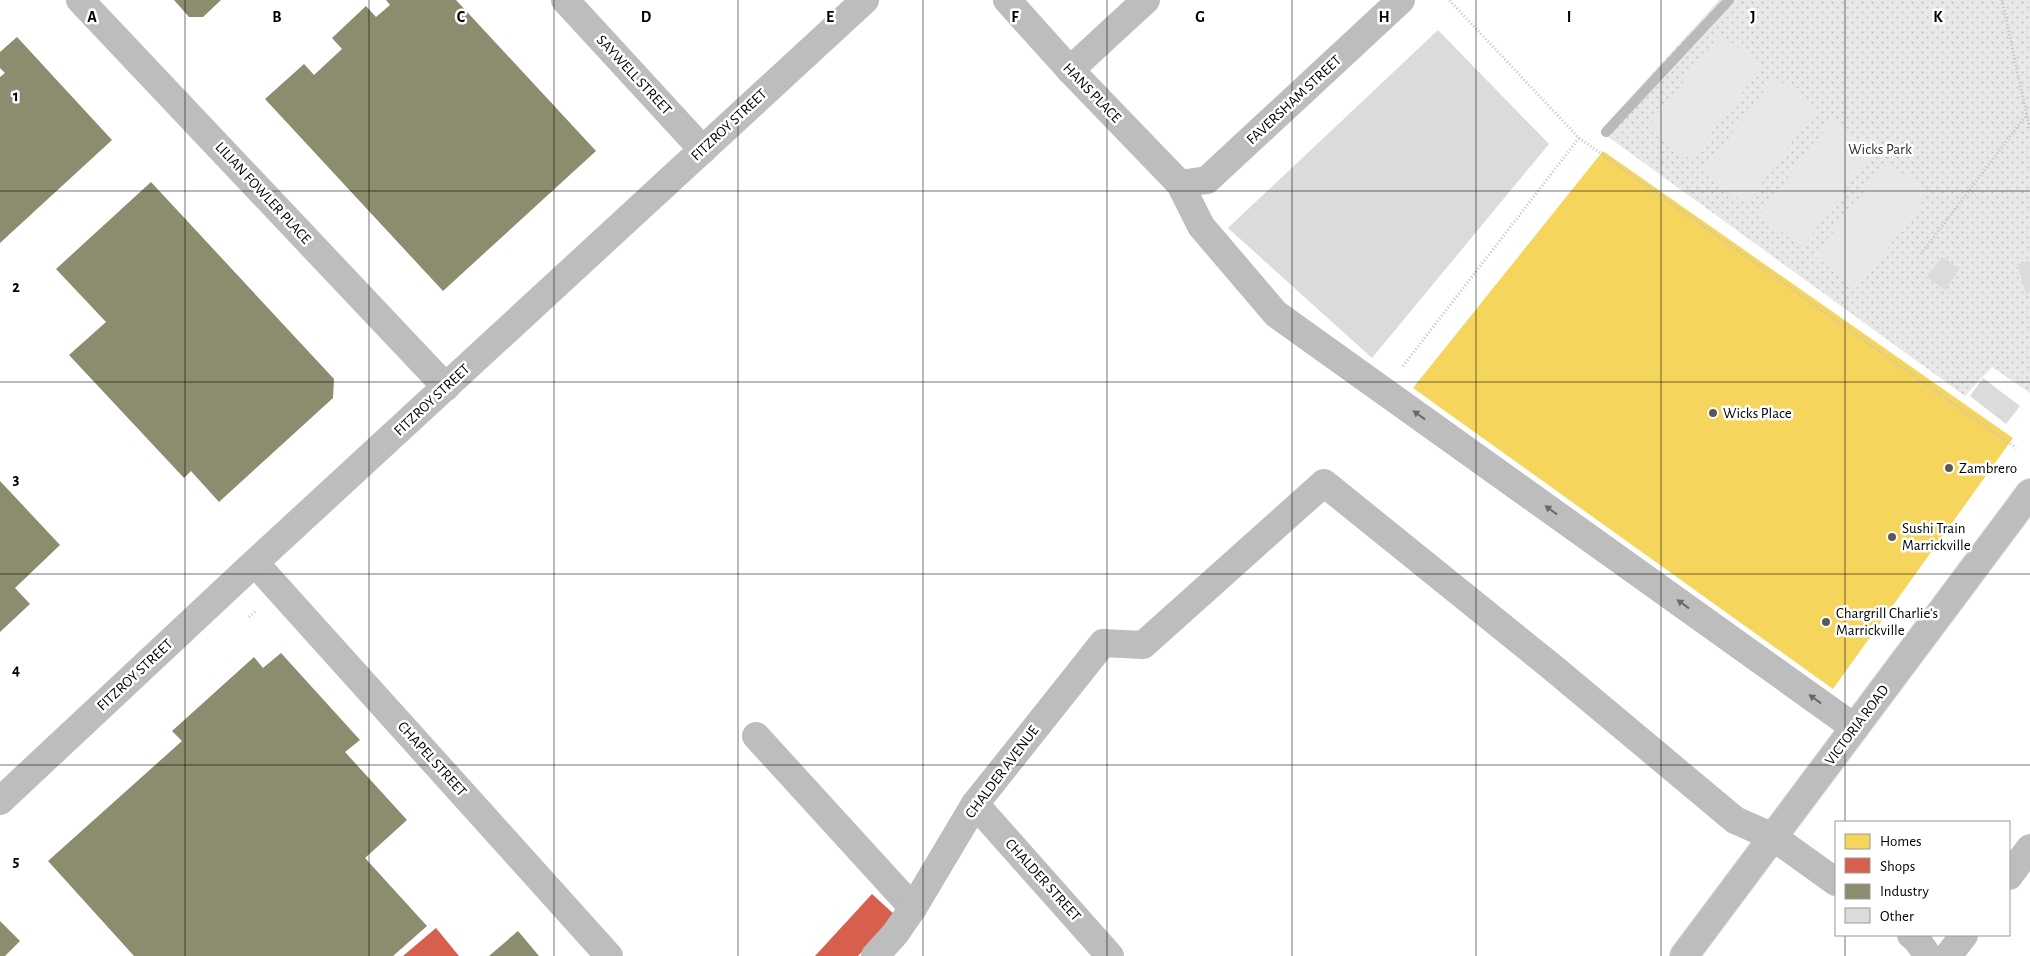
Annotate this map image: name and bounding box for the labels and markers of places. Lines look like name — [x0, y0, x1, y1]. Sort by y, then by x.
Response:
place label: Wicks Place — [1723, 406, 1792, 421]
marker: Wicks Place — [1707, 407, 1719, 419]
place label: Zambrero — [1959, 461, 2017, 476]
marker: Zambrero — [1943, 462, 1955, 474]
place label: Sushi Train Marrickville — [1902, 521, 1971, 553]
marker: Sushi Train Marrickville — [1886, 531, 1898, 543]
place label: Chargrill Charlie's Marrickville — [1836, 606, 1938, 638]
marker: Chargrill Charlie's Marrickville — [1820, 616, 1832, 628]

